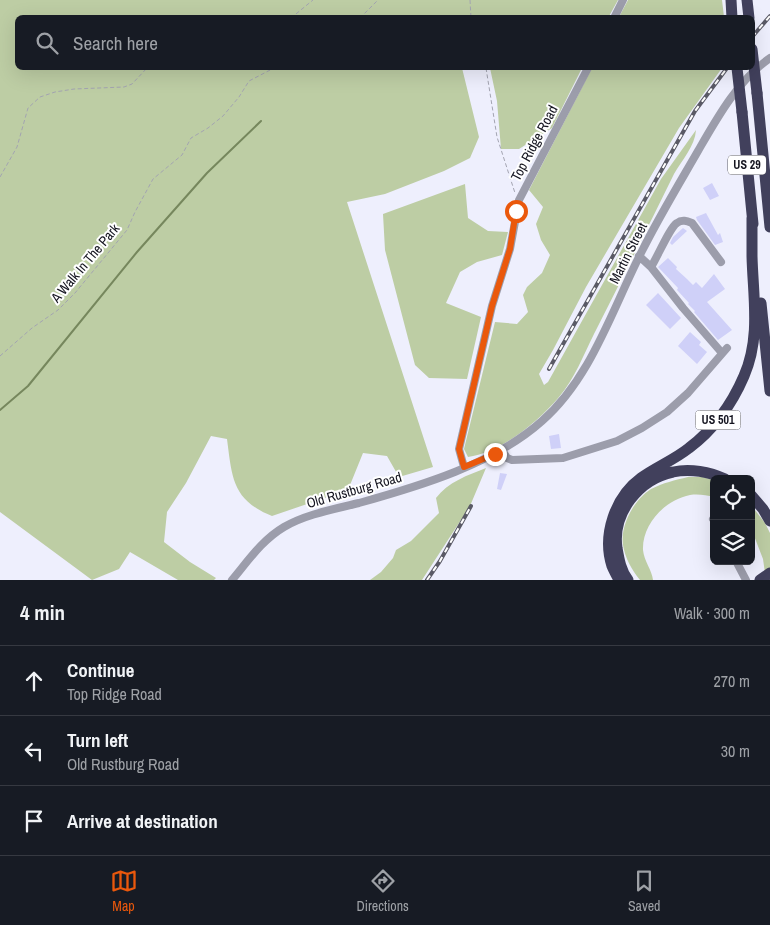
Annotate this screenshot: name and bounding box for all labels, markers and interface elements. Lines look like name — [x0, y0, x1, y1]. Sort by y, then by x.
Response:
search box — [15, 15, 755, 70]
icon: search — [33, 29, 61, 57]
text: Search here — [73, 30, 158, 56]
street label: Top Ridge Road — [507, 102, 561, 184]
road number: US 29 — [728, 156, 766, 174]
route start — [505, 200, 528, 223]
street label: Martin Street — [605, 219, 651, 287]
street label: A Walk In The Park — [46, 220, 123, 307]
road number: US 501 — [696, 410, 740, 430]
route end — [484, 443, 507, 466]
street label: Old Rustburg Road — [304, 468, 404, 512]
map controls — [710, 475, 755, 565]
button: locate — [710, 475, 755, 520]
button: layers — [710, 520, 755, 565]
text: 4 min — [20, 598, 65, 627]
text: Walk · 300 m — [674, 602, 750, 624]
text: Continue — [67, 657, 135, 683]
icon: ahead — [20, 667, 48, 695]
text: 270 m — [714, 670, 750, 692]
text: Top Ridge Road — [67, 683, 162, 705]
text: Turn left — [67, 727, 128, 753]
icon: left — [20, 737, 48, 765]
text: 30 m — [721, 740, 750, 762]
text: Old Rustburg Road — [67, 753, 179, 775]
icon: arrive — [20, 807, 48, 835]
text: Arrive at destination — [67, 808, 218, 834]
tab: Map — [110, 867, 138, 915]
tab: Directions — [357, 867, 409, 915]
tab: Saved — [628, 867, 660, 915]

